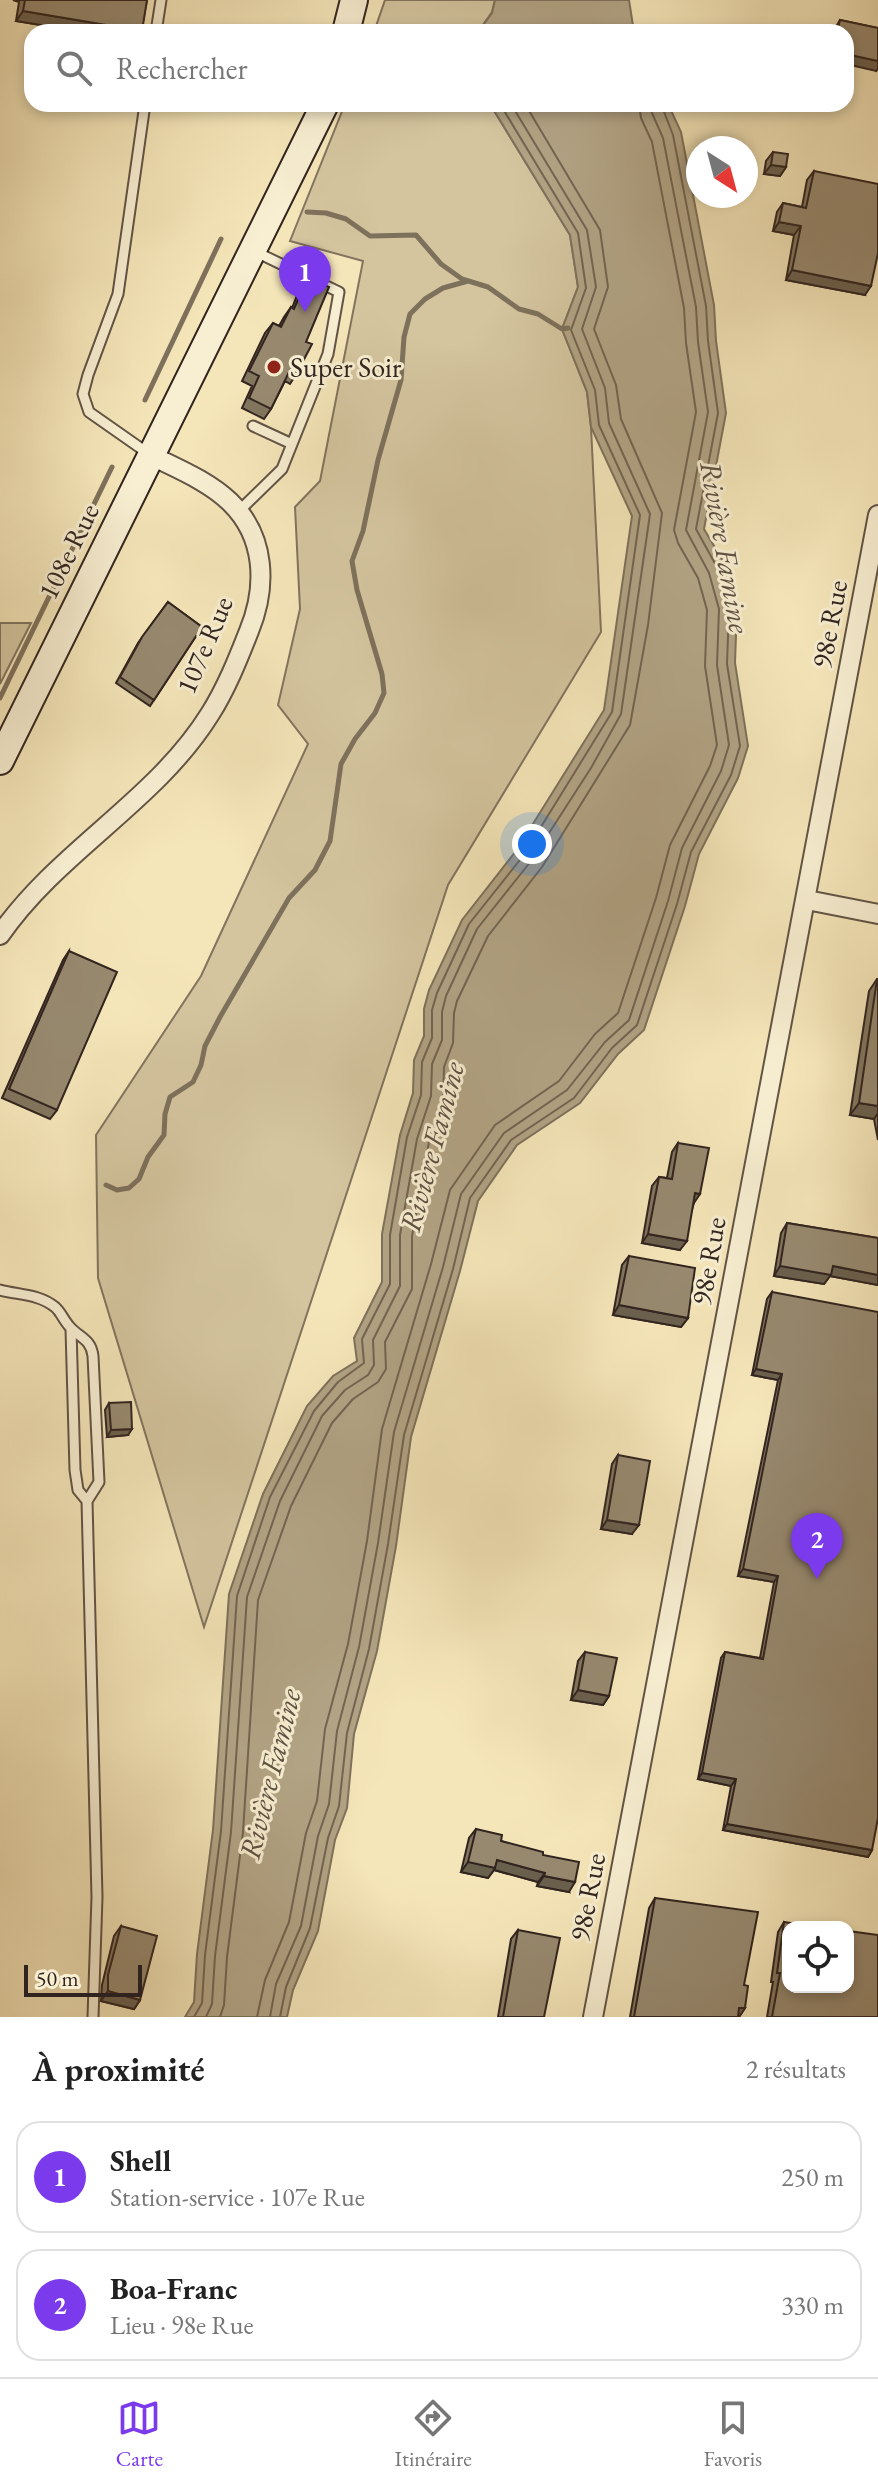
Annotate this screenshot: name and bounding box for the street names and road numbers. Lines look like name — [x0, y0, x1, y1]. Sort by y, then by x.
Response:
street label: 108e Rue — [29, 497, 107, 605]
street label: 98e Rue — [803, 577, 855, 671]
street label: 107e Rue — [167, 591, 241, 699]
street label: 98e Rue — [683, 1214, 733, 1308]
street label: 98e Rue — [561, 1850, 613, 1944]

